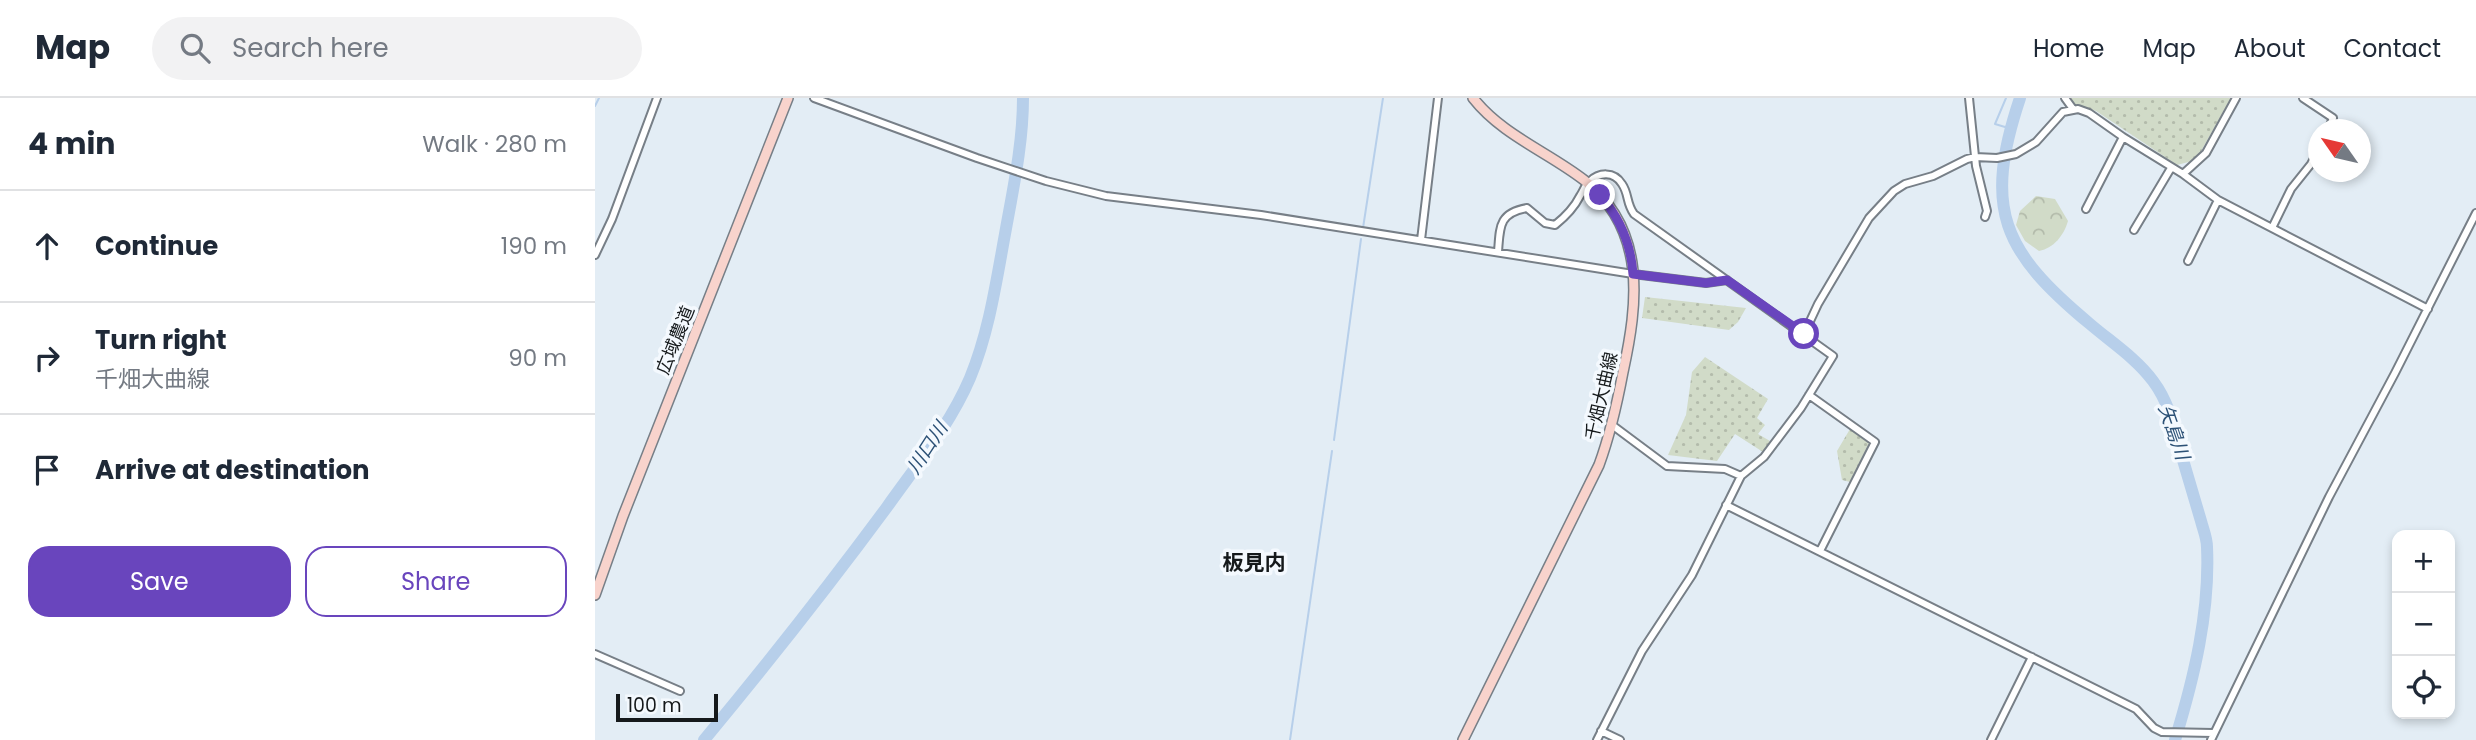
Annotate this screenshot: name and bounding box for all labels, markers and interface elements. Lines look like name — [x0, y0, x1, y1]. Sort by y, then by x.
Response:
search box — [152, 17, 642, 80]
text: Map — [35, 24, 110, 71]
icon: search — [176, 29, 214, 67]
text: Search here — [232, 30, 389, 66]
text: Home — [2033, 32, 2105, 65]
text: Map — [2143, 32, 2196, 65]
text: About — [2234, 32, 2305, 65]
text: Contact — [2343, 32, 2441, 65]
north arrow — [2308, 119, 2371, 182]
text: 4 min — [28, 122, 116, 165]
text: Walk · 280 m — [422, 128, 567, 160]
route end — [1584, 179, 1615, 210]
icon: ahead — [28, 227, 66, 265]
text: Continue — [95, 228, 218, 264]
text: 190 m — [501, 230, 567, 262]
street label: 広域農道 — [650, 302, 700, 378]
route start — [1788, 318, 1819, 349]
text: Turn right — [95, 322, 227, 358]
icon: right — [28, 339, 66, 377]
text: 90 m — [508, 342, 567, 374]
street label: 千畑大曲線 — [1579, 349, 1623, 443]
text: 千畑大曲線 — [95, 363, 210, 395]
water label: 矢島川 — [2152, 401, 2197, 465]
water label: 川口川 — [900, 415, 955, 479]
icon: arrive — [28, 451, 66, 489]
text: Arrive at destination — [95, 452, 370, 488]
map controls — [2392, 530, 2455, 719]
button: + — [2392, 530, 2455, 593]
button: Save — [28, 546, 291, 617]
button: Share — [305, 546, 567, 617]
district label: 板見内 — [1223, 548, 1286, 577]
button: − — [2392, 593, 2455, 656]
button: locate — [2392, 656, 2455, 719]
scale bar — [616, 691, 717, 723]
text: 100 m — [627, 692, 682, 719]

